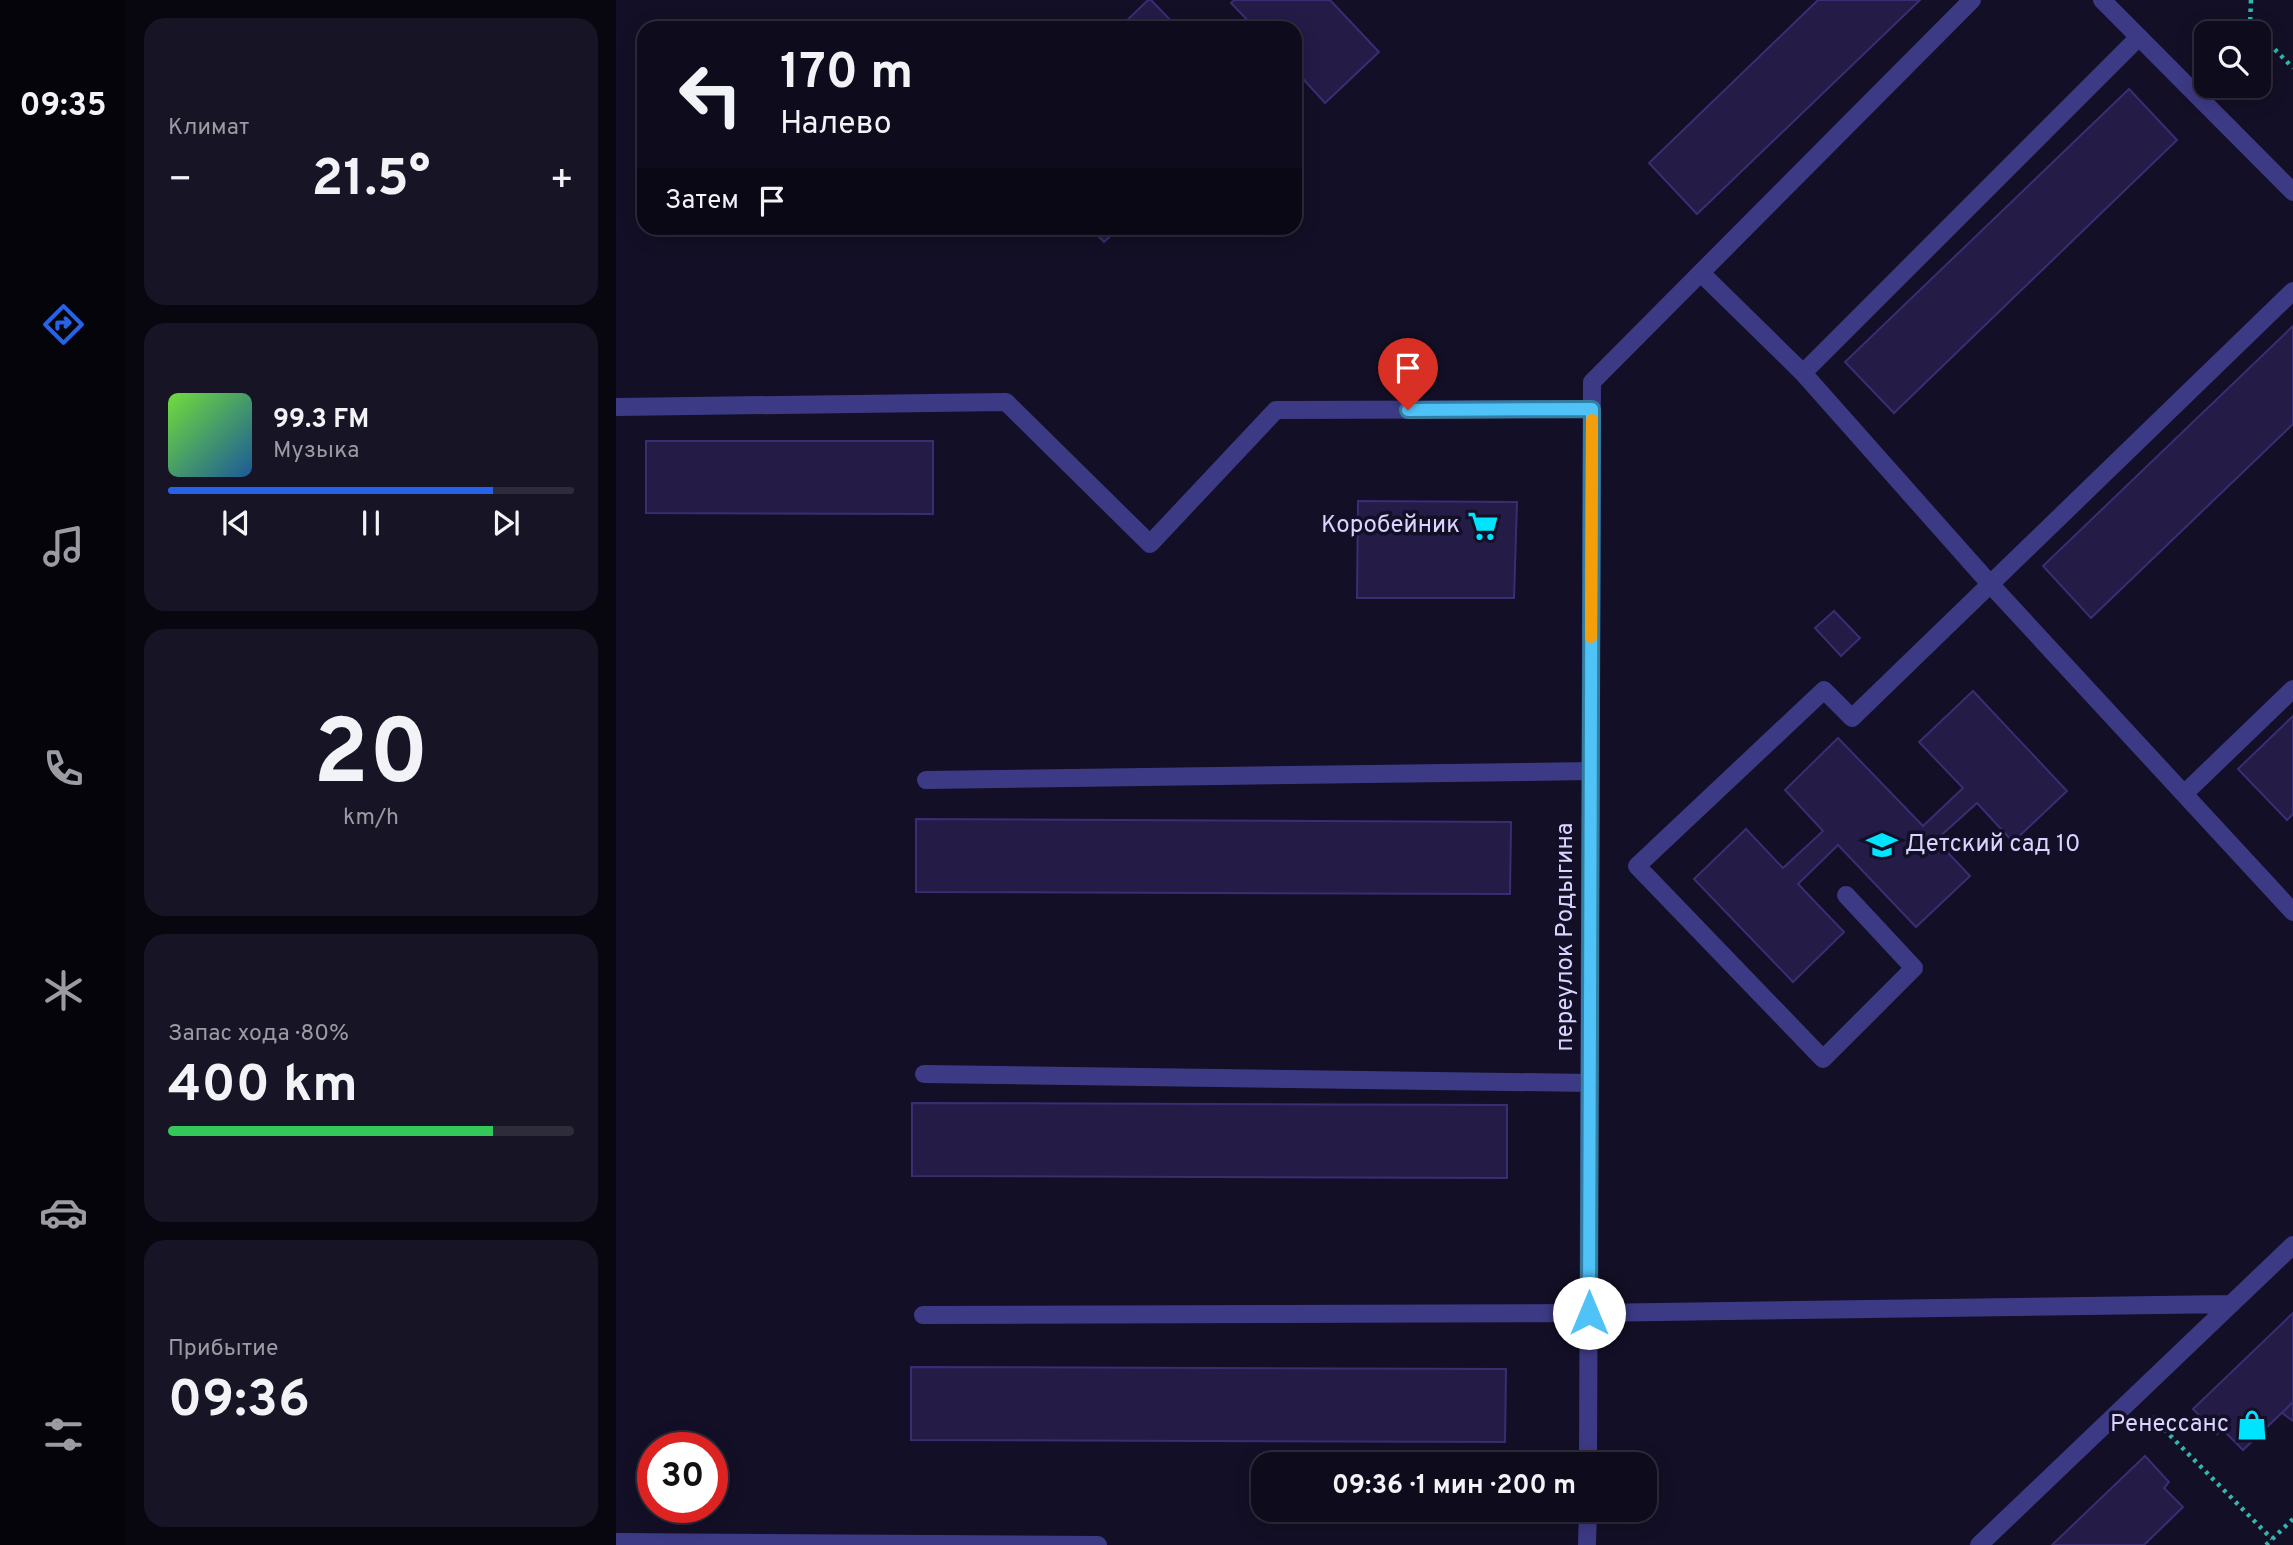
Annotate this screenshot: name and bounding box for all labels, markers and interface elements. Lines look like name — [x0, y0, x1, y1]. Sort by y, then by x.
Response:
map controls — [2194, 21, 2271, 98]
button: search — [2194, 21, 2271, 98]
text: 170 m — [780, 44, 913, 106]
icon: left — [665, 49, 756, 140]
text: 09:35 — [19, 87, 107, 127]
text: Налево — [780, 105, 892, 145]
text: Климат — [168, 114, 249, 143]
text: 21.5° — [312, 148, 430, 214]
text: − — [168, 157, 193, 206]
text: + — [549, 157, 574, 206]
icon: arrive — [753, 182, 791, 220]
text: Затем — [665, 185, 739, 218]
icon: directions — [39, 300, 88, 349]
pin — [1378, 338, 1438, 410]
icon: arrive — [1389, 349, 1427, 387]
text: 99.3 FM — [273, 404, 369, 437]
text: Музыка — [273, 437, 359, 466]
icon: previous — [217, 504, 255, 542]
icon: pause — [352, 504, 390, 542]
icon: next — [487, 504, 525, 542]
supermarket icon: Коробейник — [1466, 509, 1500, 543]
place label: Коробейник — [1321, 511, 1460, 541]
icon: music — [39, 522, 88, 571]
text: 20 — [313, 701, 429, 816]
icon: phone — [39, 744, 88, 793]
text: km/h — [343, 804, 399, 833]
street label: переулок Родыгина — [1551, 823, 1581, 1052]
school or university icon: Детский сад 10 — [1865, 828, 1899, 862]
place label: Детский сад 10 — [1905, 830, 2080, 860]
icon: climate — [39, 966, 88, 1015]
text: Запас хода · 80% — [168, 1020, 349, 1049]
text: 400 km — [168, 1054, 358, 1120]
icon: car — [39, 1188, 88, 1237]
position arrow — [1552, 1276, 1626, 1350]
text: Прибытие — [168, 1335, 278, 1364]
text: 09:36 — [168, 1369, 310, 1435]
shop icon: Ренессанс — [2235, 1408, 2269, 1442]
icon: filters — [39, 1410, 88, 1459]
place label: Ренессанс — [2110, 1410, 2229, 1440]
speed limit sign: 30 — [637, 1432, 728, 1523]
text: 09:36 · 1 мин · 200 m — [1332, 1470, 1576, 1503]

